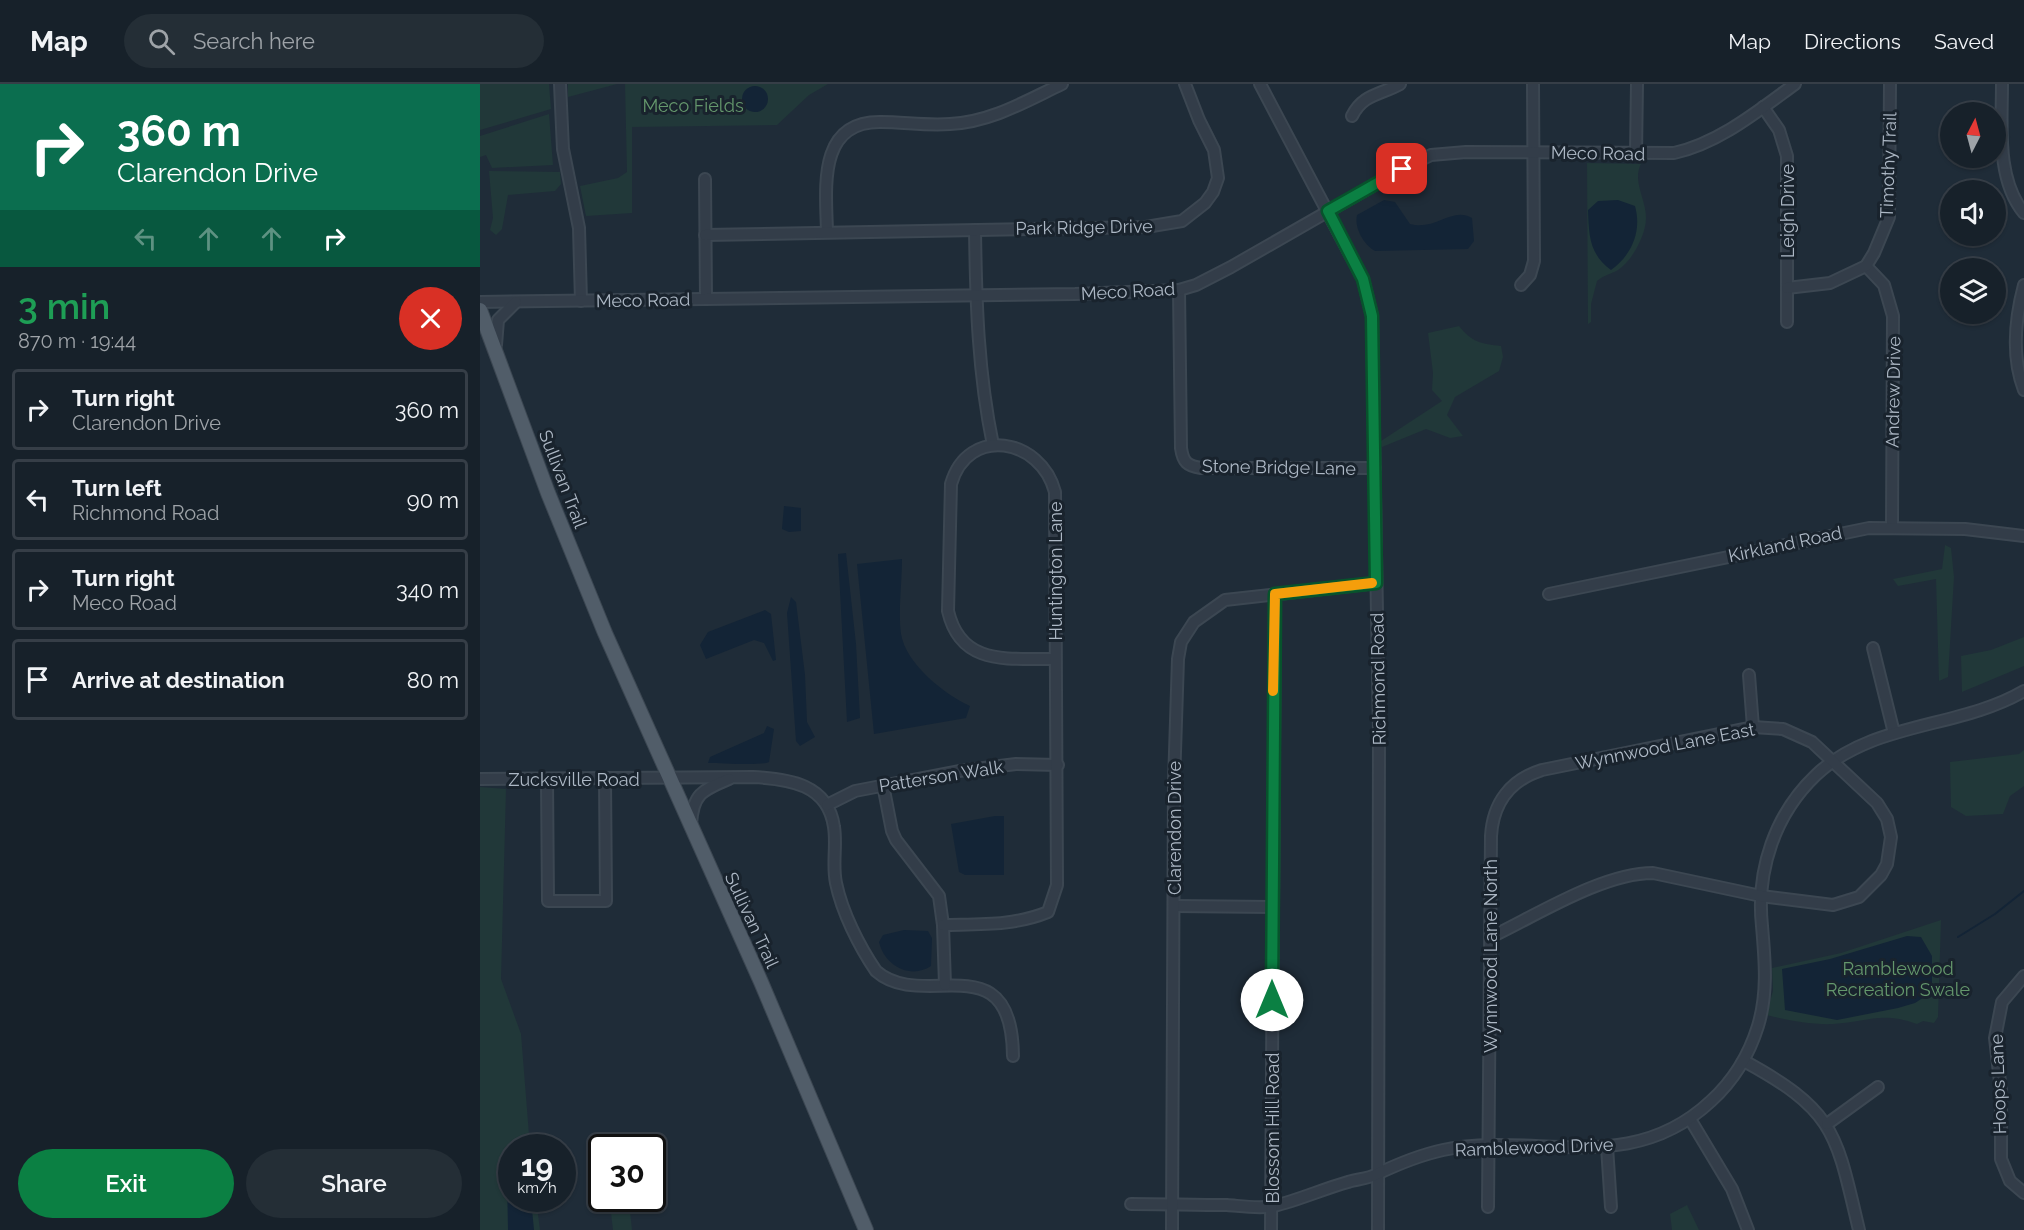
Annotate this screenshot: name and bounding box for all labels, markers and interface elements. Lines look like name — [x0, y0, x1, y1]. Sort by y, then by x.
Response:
search box — [124, 14, 544, 68]
text: Map — [30, 25, 88, 58]
icon: search — [145, 25, 178, 58]
text: Search here — [193, 28, 315, 54]
text: Map — [1728, 29, 1771, 54]
text: Directions — [1804, 29, 1901, 54]
text: Saved — [1934, 29, 1994, 54]
park label: Meco Fields — [642, 95, 744, 116]
north arrow — [1940, 102, 2006, 168]
map controls — [1940, 102, 2006, 324]
text: 360 m — [117, 107, 241, 156]
icon: right — [18, 108, 96, 186]
street label: Timothy Trail — [1876, 112, 1900, 218]
street label: Meco Road — [1551, 142, 1645, 164]
pin — [1376, 143, 1427, 194]
icon: arrive — [1385, 152, 1418, 185]
text: Clarendon Drive — [117, 157, 318, 188]
street label: Leigh Drive — [1777, 164, 1798, 258]
button: sound — [1940, 180, 2006, 246]
street label: Park Ridge Drive — [1015, 215, 1153, 239]
icon: left — [129, 222, 162, 255]
icon: ahead — [192, 222, 225, 255]
icon: ahead — [255, 222, 288, 255]
icon: right — [318, 222, 351, 255]
button: layers — [1940, 258, 2006, 324]
street label: Meco Road — [1080, 278, 1176, 304]
text: 3 min — [18, 285, 110, 327]
button: close — [399, 287, 462, 350]
street label: Meco Road — [596, 289, 690, 311]
text: 870 m · 19:44 — [18, 329, 136, 353]
street label: Andrew Drive — [1882, 335, 1904, 448]
text: Turn right — [72, 385, 175, 411]
icon: right — [21, 393, 54, 426]
text: 360 m — [395, 397, 459, 423]
text: Clarendon Drive — [72, 411, 221, 435]
street label: Sullivan Trail — [535, 427, 591, 531]
street label: Stone Bridge Lane — [1202, 455, 1357, 479]
text: Turn left — [72, 475, 162, 501]
icon: left — [21, 483, 54, 516]
text: 90 m — [407, 487, 459, 513]
text: Richmond Road — [72, 501, 219, 525]
street label: Huntington Lane — [1045, 501, 1066, 640]
street label: Kirkland Road — [1726, 522, 1844, 566]
text: Turn right — [72, 565, 175, 591]
icon: right — [21, 573, 54, 606]
text: 340 m — [396, 577, 459, 603]
text: Meco Road — [72, 591, 177, 615]
street label: Richmond Road — [1366, 612, 1390, 746]
icon: arrive — [21, 663, 54, 696]
text: Arrive at destination — [72, 667, 285, 693]
text: 80 m — [407, 667, 459, 693]
street label: Wynnwood Lane East — [1574, 718, 1756, 774]
street label: Patterson Walk — [877, 756, 1005, 796]
street label: Clarendon Drive — [1164, 761, 1185, 895]
street label: Zucksville Road — [508, 769, 640, 790]
street label: Wynnwood Lane North — [1480, 859, 1501, 1053]
street label: Sullivan Trail — [721, 869, 783, 971]
park label: Ramblewood Recreation Swale — [1826, 958, 1971, 1000]
position arrow — [1240, 968, 1304, 1032]
street label: Hoops Lane — [1986, 1033, 2010, 1134]
street label: Blossom Hill Road — [1262, 1052, 1283, 1204]
speed limit sign: 30 — [588, 1134, 666, 1212]
street label: Ramblewood Drive — [1454, 1134, 1614, 1160]
text: 19 — [521, 1148, 553, 1183]
button: Exit — [18, 1149, 234, 1218]
button: Share — [246, 1149, 462, 1218]
text: km/h — [517, 1179, 557, 1197]

